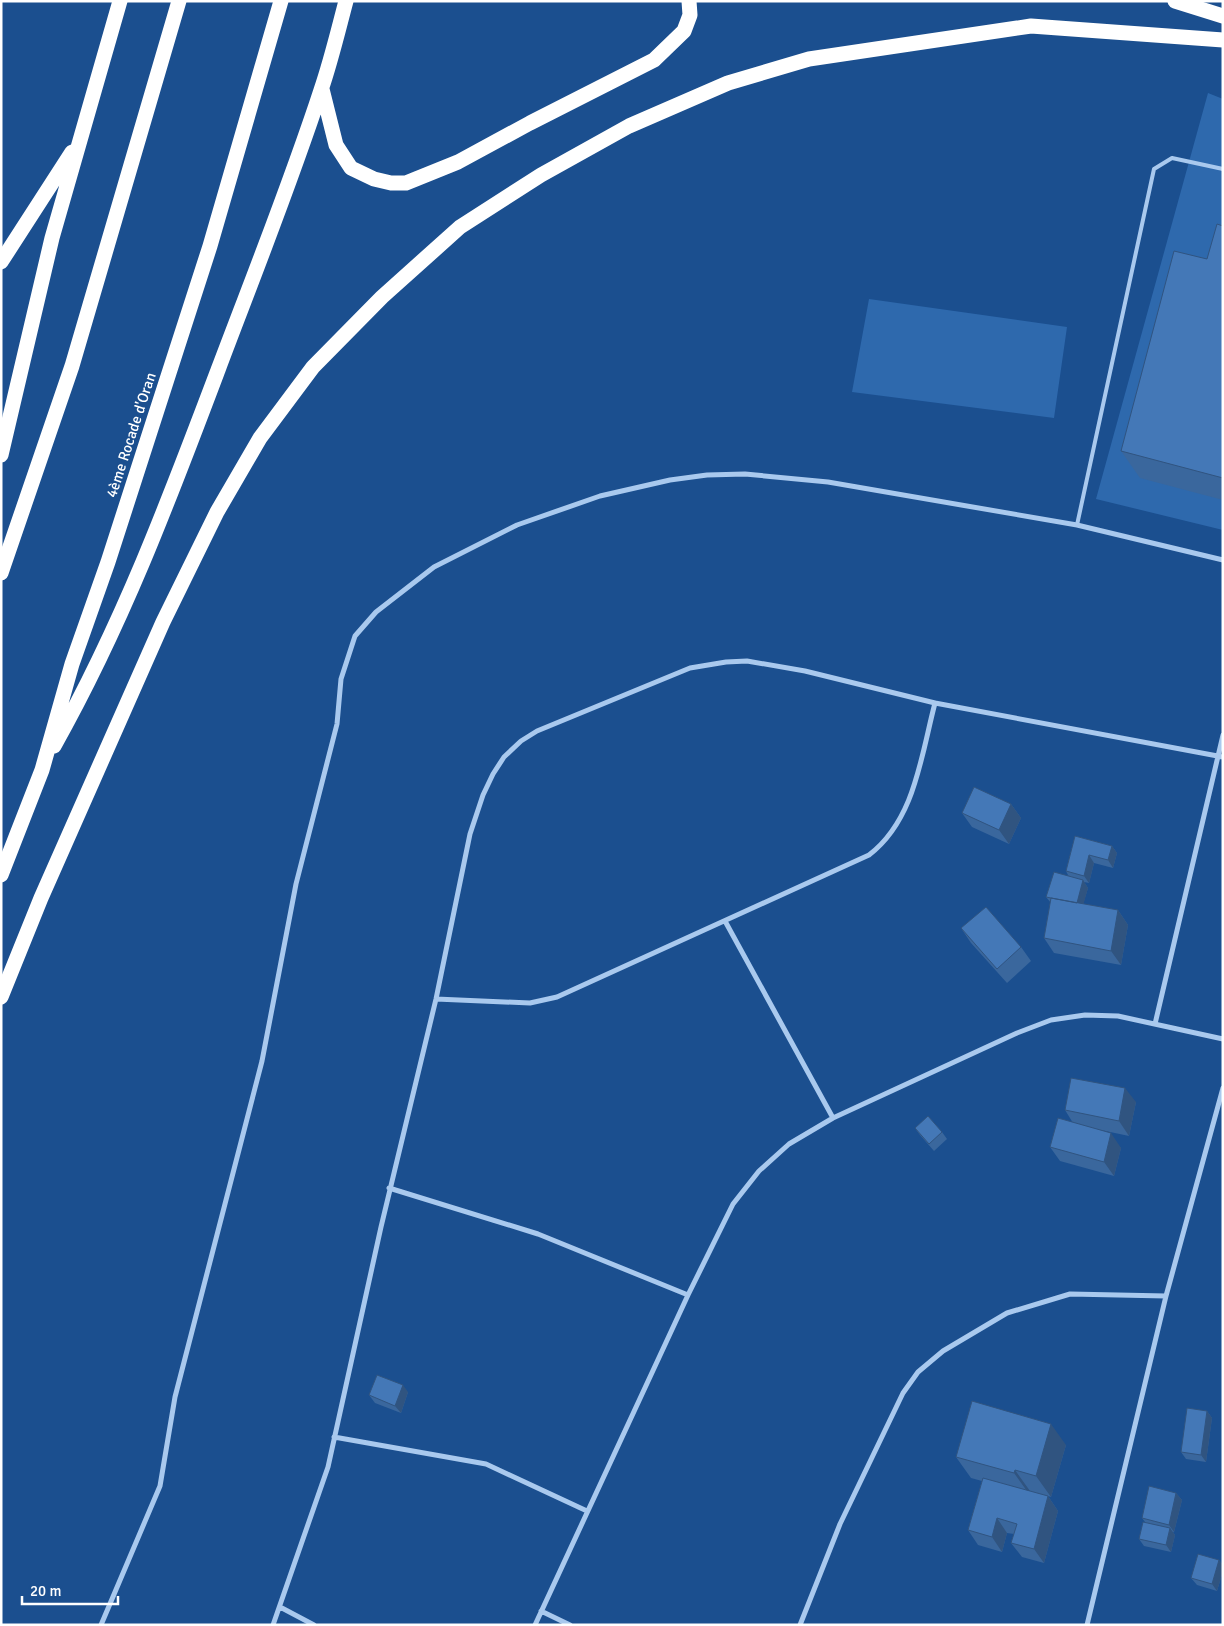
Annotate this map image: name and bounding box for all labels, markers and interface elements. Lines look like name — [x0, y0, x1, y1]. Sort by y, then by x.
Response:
street label: 4ème Rocade d'Oran — [102, 370, 160, 500]
scale bar — [22, 1574, 119, 1606]
text: 20 m — [30, 1582, 61, 1600]

